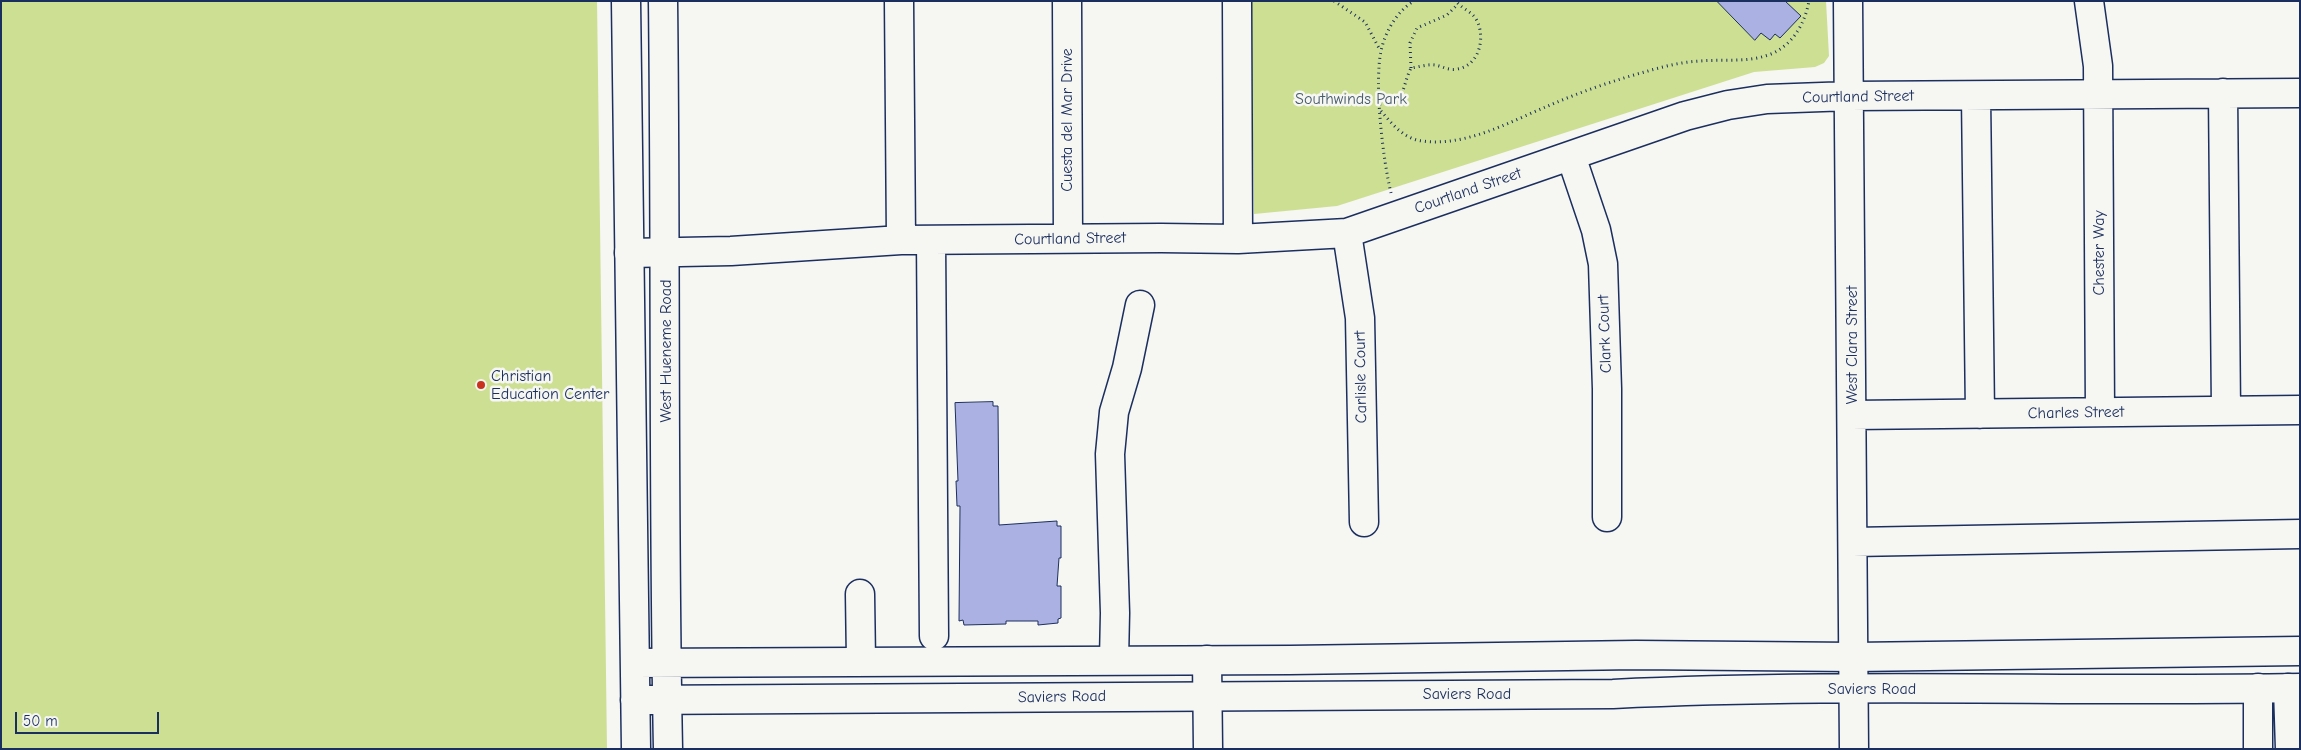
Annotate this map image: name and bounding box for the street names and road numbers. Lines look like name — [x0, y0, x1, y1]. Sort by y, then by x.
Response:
street label: Cuesta del Mar Drive — [1057, 48, 1077, 192]
street label: Courtland Street — [1802, 86, 1914, 108]
street label: Courtland Street — [1412, 164, 1524, 218]
street label: Chester Way — [2089, 210, 2109, 296]
street label: Courtland Street — [1014, 228, 1126, 250]
street label: West Hueneme Road — [656, 279, 676, 423]
street label: West Clara Street — [1842, 286, 1862, 404]
street label: Clark Court — [1594, 294, 1616, 374]
street label: Carlisle Court — [1351, 331, 1371, 423]
street label: Charles Street — [2028, 403, 2124, 423]
street label: Saviers Road — [1828, 679, 1916, 699]
street label: Saviers Road — [1423, 684, 1511, 704]
street label: Saviers Road — [1018, 687, 1106, 707]

